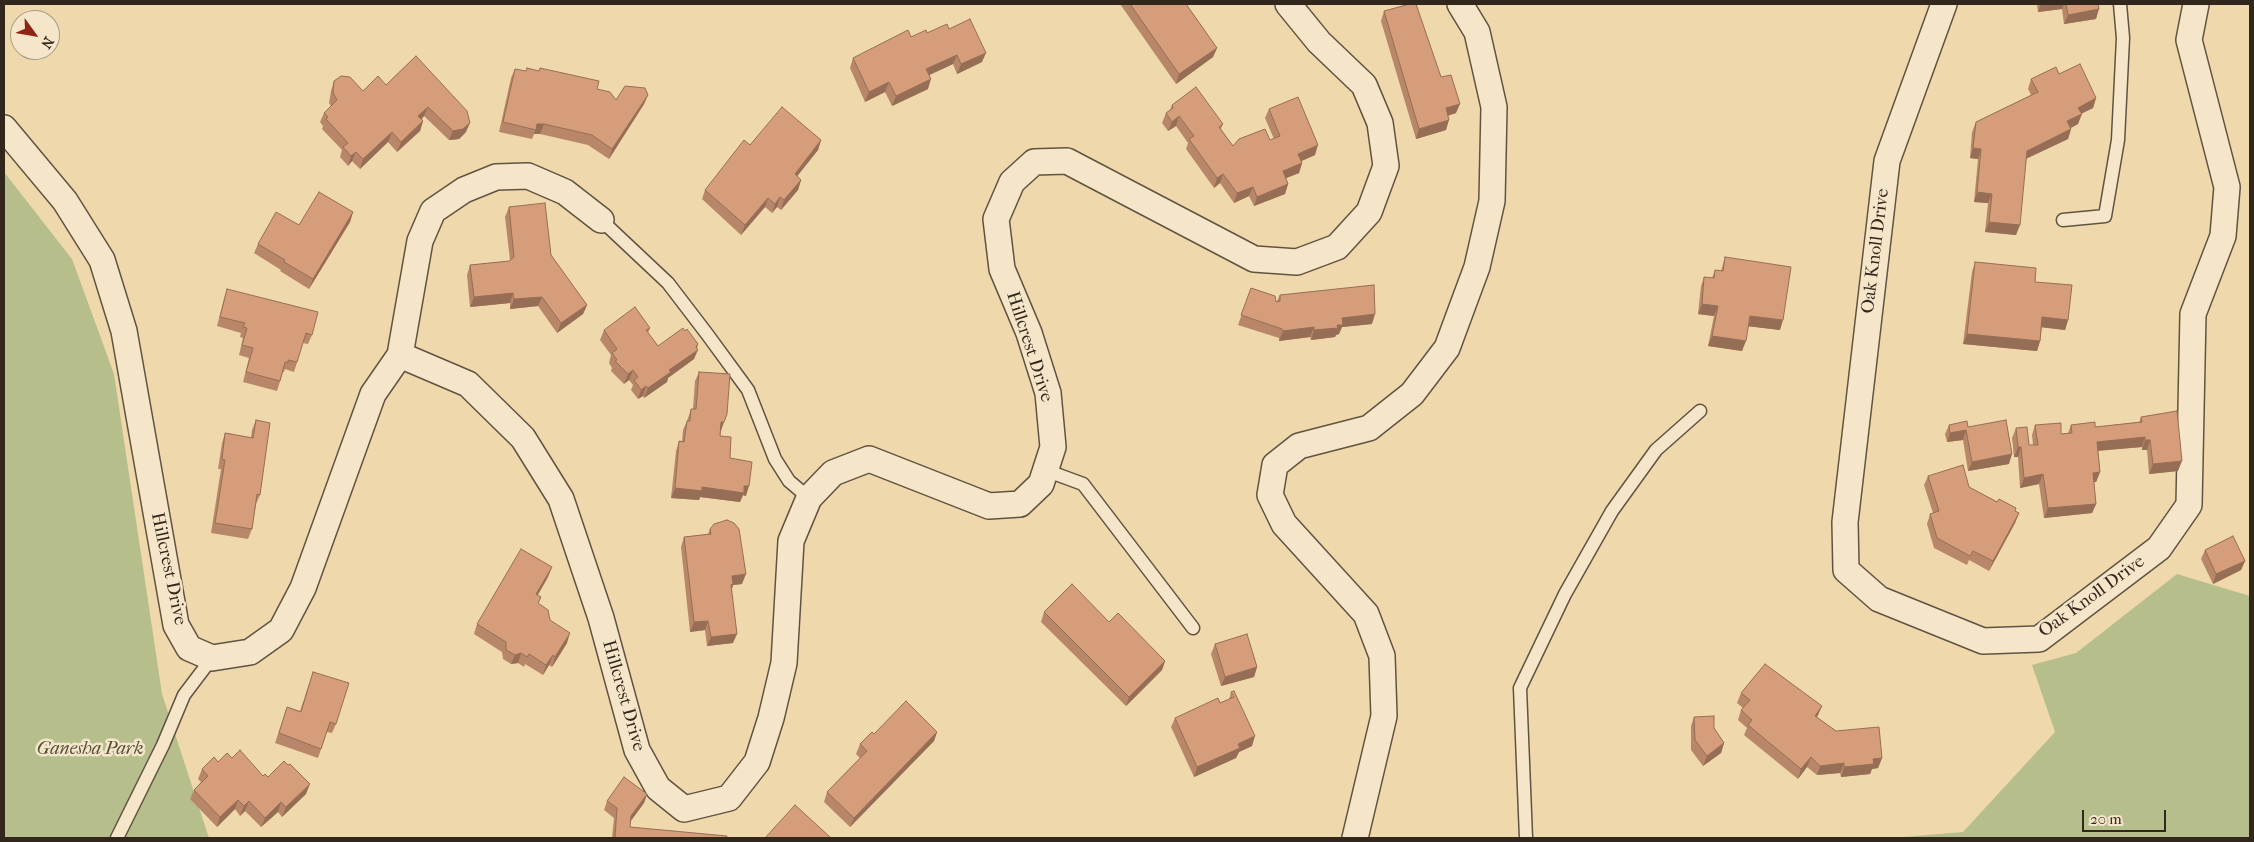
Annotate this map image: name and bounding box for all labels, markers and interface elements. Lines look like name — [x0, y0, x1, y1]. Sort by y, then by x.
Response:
north arrow — [10, 10, 60, 60]
text: N — [37, 34, 57, 52]
street label: Oak Knoll Drive — [1858, 187, 1894, 315]
street label: Hillcrest Drive — [1001, 289, 1057, 405]
street label: Hillcrest Drive — [146, 511, 190, 627]
street label: Oak Knoll Drive — [2035, 551, 2149, 643]
street label: Hillcrest Drive — [597, 638, 649, 754]
park label: Ganesha Park — [37, 739, 143, 761]
scale bar — [2084, 800, 2168, 832]
text: 20 m — [2090, 810, 2122, 828]

